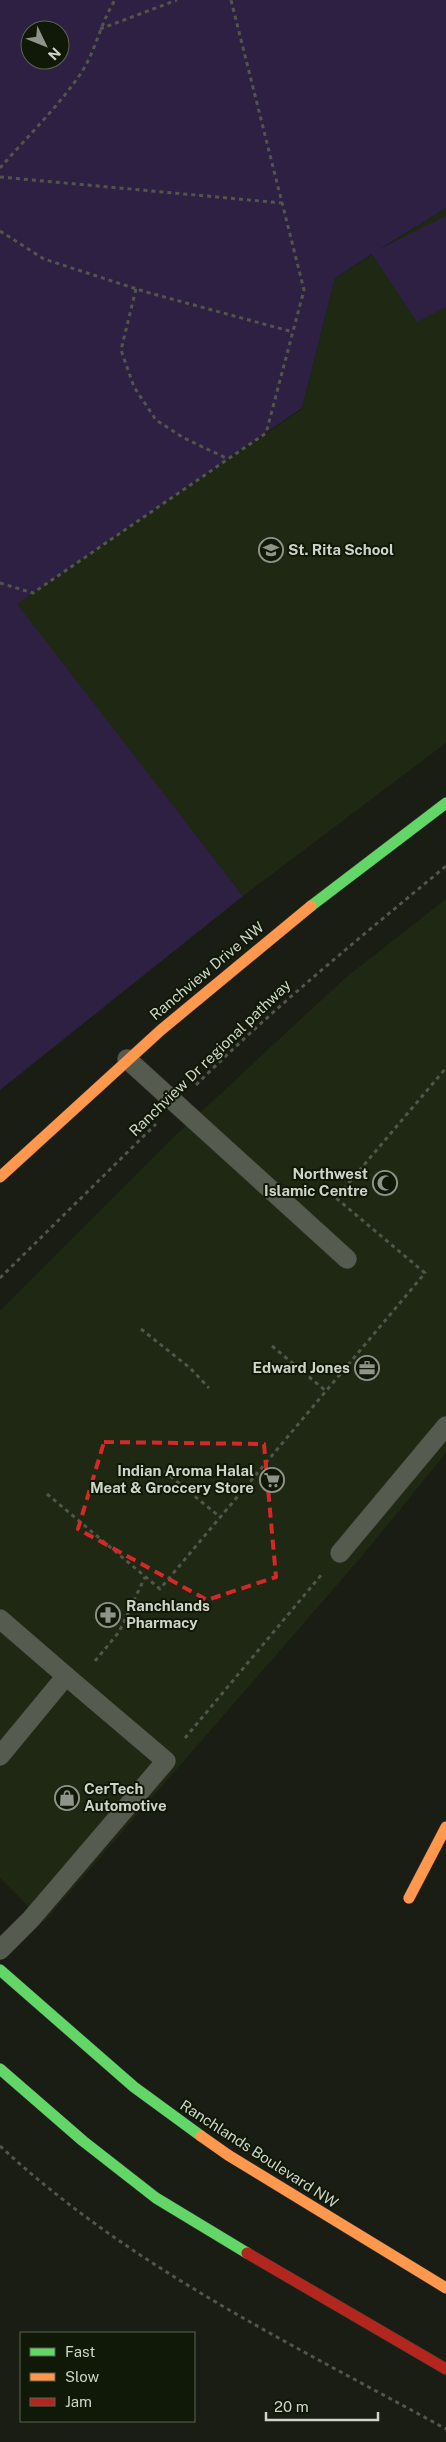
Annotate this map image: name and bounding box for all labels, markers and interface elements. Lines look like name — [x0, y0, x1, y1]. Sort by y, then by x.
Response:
north arrow — [20, 20, 70, 70]
text: N — [45, 44, 64, 63]
school or university icon: St. Rita School — [258, 537, 284, 563]
place label: St. Rita School — [288, 541, 394, 558]
street label: Ranchview Drive NW — [146, 918, 267, 1023]
street label: Ranchview Dr regional pathway — [125, 976, 294, 1139]
place label: Northwest Islamic Centre — [264, 1165, 368, 1199]
mosque icon: Northwest Islamic Centre — [372, 1170, 398, 1196]
office icon: Edward Jones — [354, 1355, 380, 1381]
place label: Edward Jones — [253, 1359, 350, 1376]
place label: Indian Aroma Halal Meat & Groccery Store — [90, 1462, 254, 1496]
supermarket icon: Indian Aroma Halal Meat & Groccery Store — [259, 1467, 285, 1493]
place label: Ranchlands Pharmacy — [126, 1597, 210, 1631]
pharmacy icon: Ranchlands Pharmacy — [95, 1602, 121, 1628]
place label: CerTech Automotive — [84, 1780, 167, 1814]
shop icon: CerTech Automotive — [54, 1785, 80, 1811]
street label: Ranchlands Boulevard NW — [177, 2096, 341, 2211]
legend — [20, 2332, 195, 2422]
text: Fast — [65, 2343, 95, 2360]
text: Slow — [65, 2368, 100, 2385]
scale bar — [266, 2390, 378, 2422]
text: Jam — [65, 2393, 92, 2410]
text: 20 m — [274, 2398, 309, 2415]

